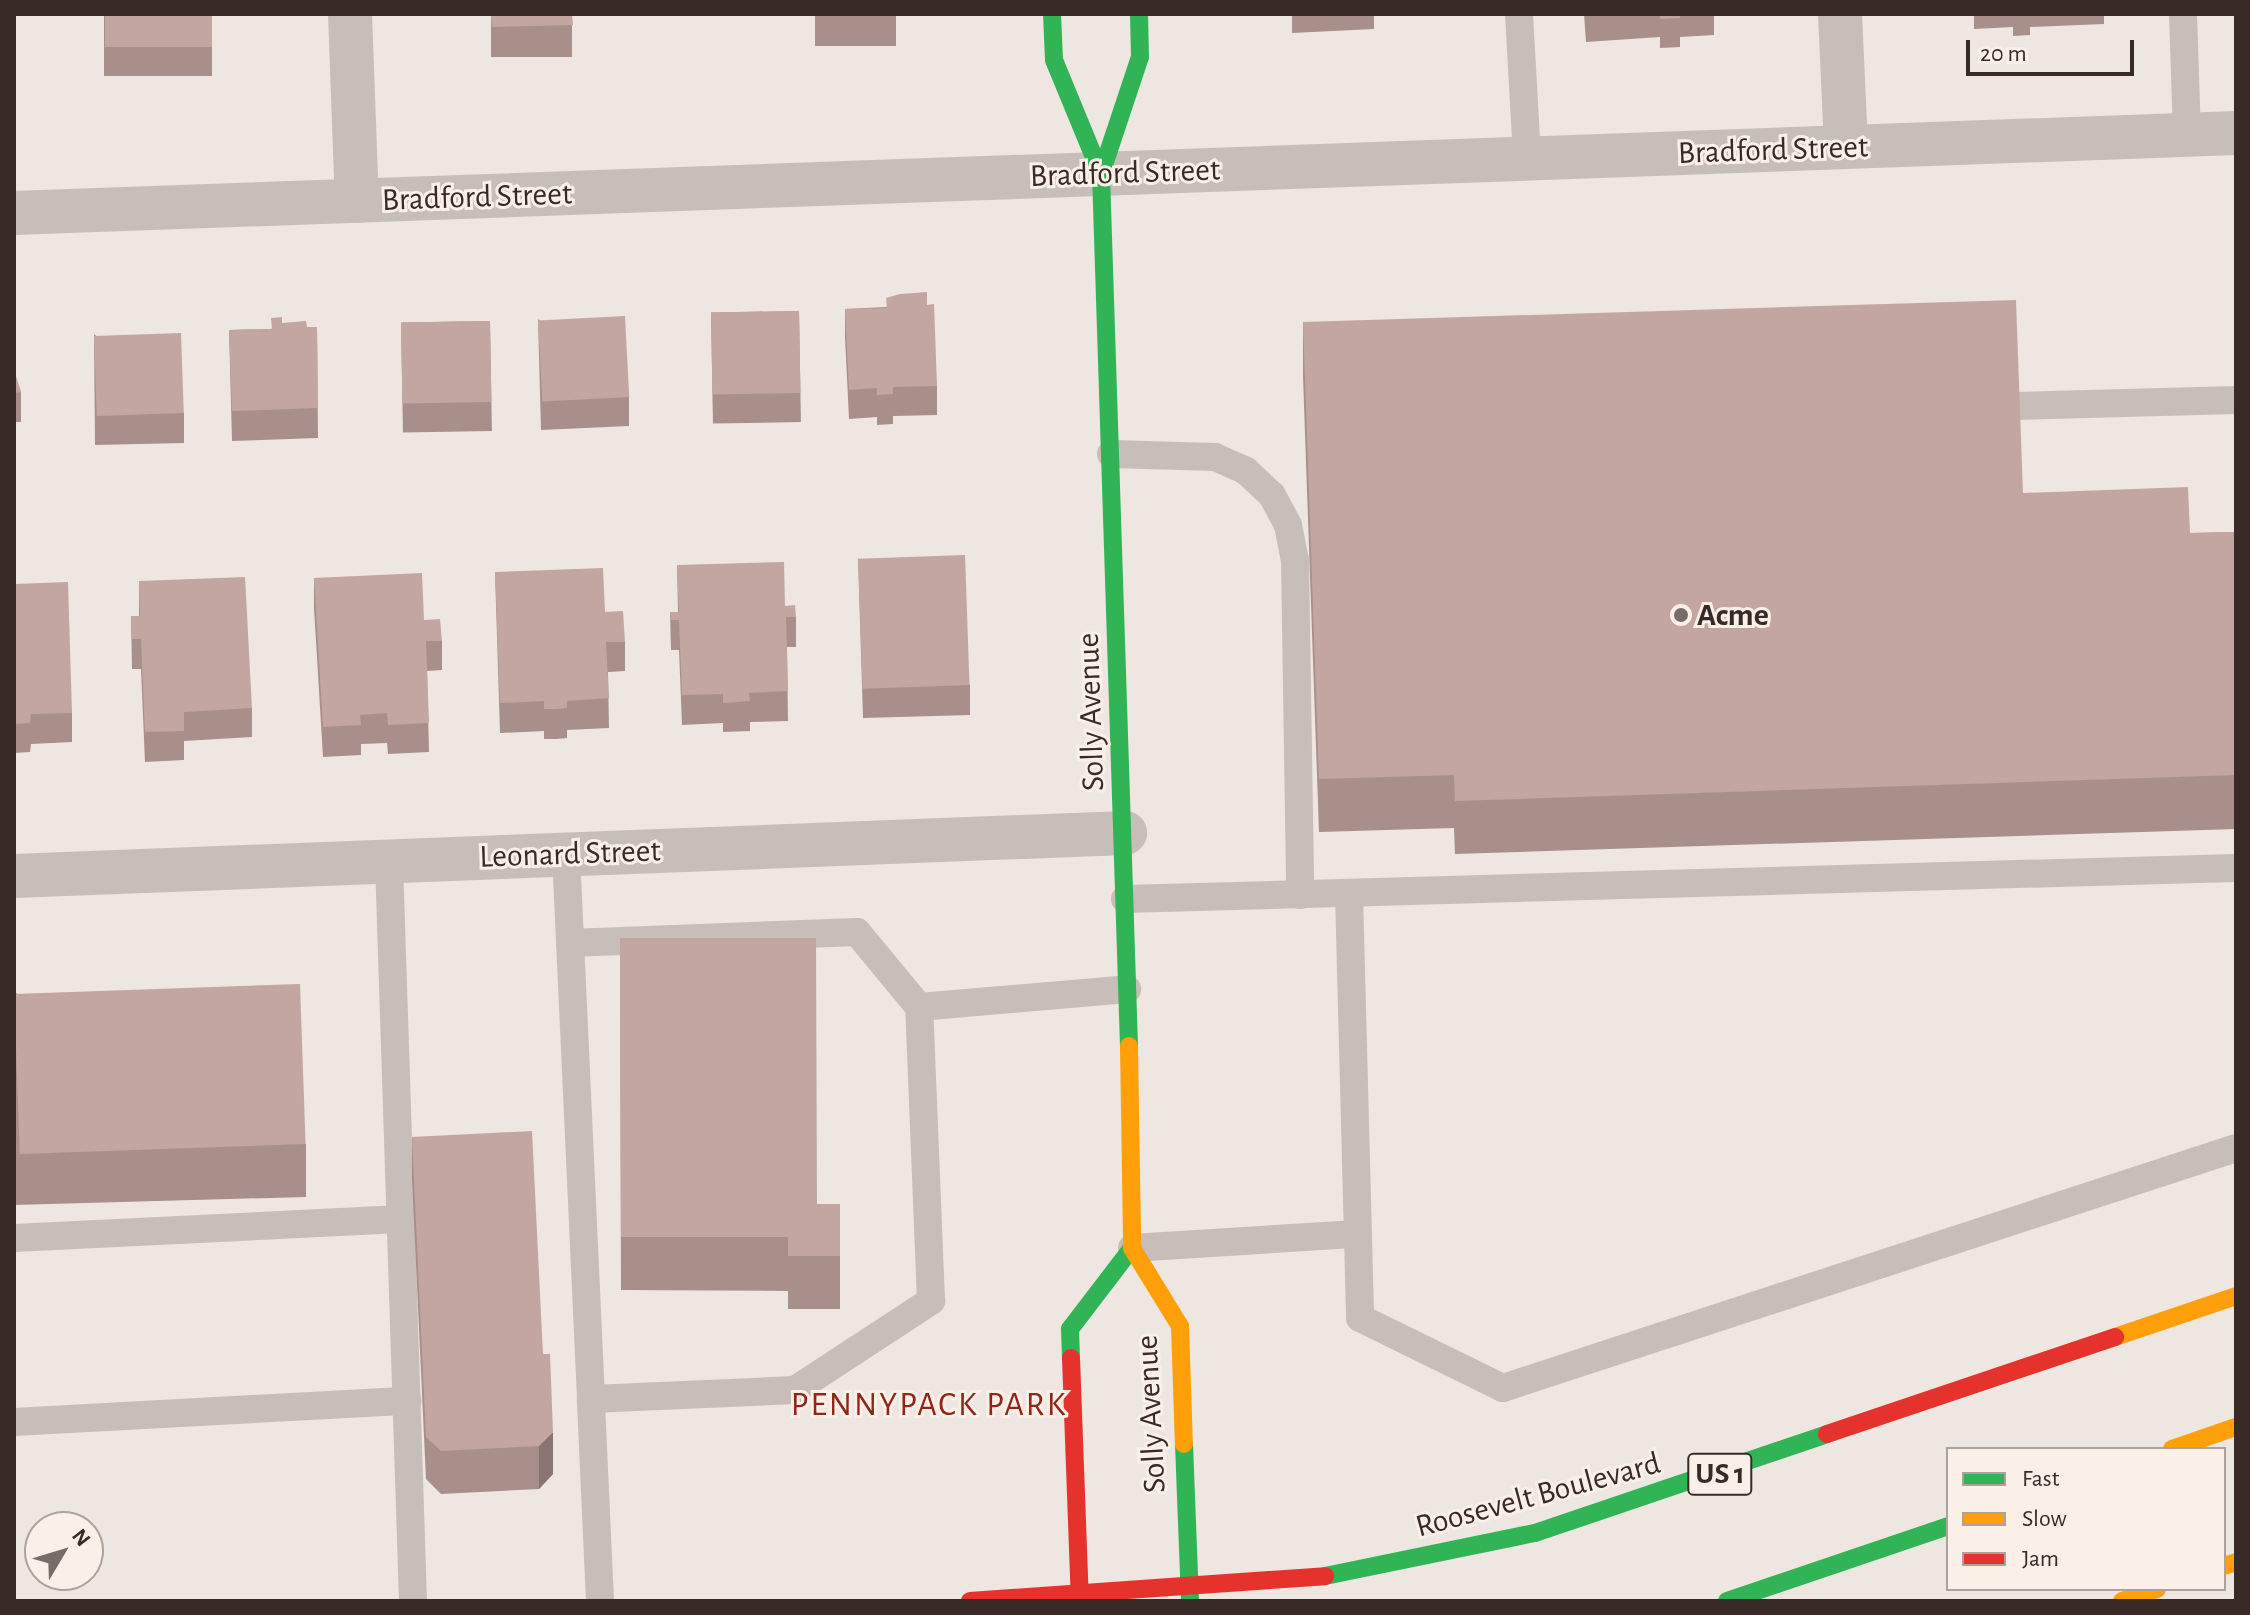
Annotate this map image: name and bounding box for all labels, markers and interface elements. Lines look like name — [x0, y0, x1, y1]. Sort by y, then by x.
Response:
scale bar — [1970, 24, 2138, 74]
text: 20 m — [1980, 42, 2027, 66]
street label: Bradford Street — [1677, 127, 1869, 173]
street label: Bradford Street — [1029, 150, 1221, 196]
street label: Bradford Street — [381, 174, 573, 220]
place label: Acme — [1697, 596, 1769, 634]
marker: Acme — [1672, 606, 1690, 624]
street label: Solly Avenue — [1069, 632, 1113, 792]
street label: Leonard Street — [479, 832, 661, 876]
street label: Solly Avenue — [1128, 1334, 1174, 1494]
district label: PENNYPACK PARK — [791, 1386, 1067, 1426]
street label: Roosevelt Boulevard — [1411, 1444, 1665, 1546]
legend — [1946, 1447, 2226, 1591]
road number: US 1 — [1686, 1448, 1754, 1500]
text: Fast — [2022, 1467, 2059, 1491]
text: Slow — [2022, 1507, 2067, 1531]
north arrow — [24, 1511, 104, 1591]
text: N — [68, 1525, 95, 1550]
text: Jam — [2022, 1547, 2059, 1571]

